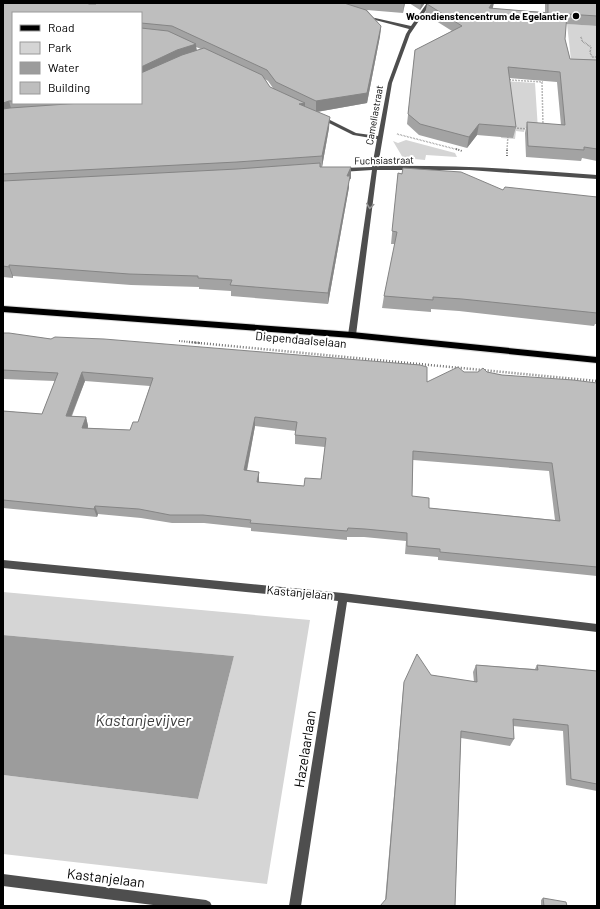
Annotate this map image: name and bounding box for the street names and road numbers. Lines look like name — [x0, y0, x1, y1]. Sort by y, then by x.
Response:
street label: Cameliastraat — [363, 84, 385, 146]
street label: Fuchsiastraat — [354, 153, 414, 167]
street label: Diependaalselaan — [255, 328, 347, 350]
street label: Kastanjelaan — [266, 582, 334, 602]
street label: Hazelaarlaan — [290, 709, 319, 789]
street label: Kastanjelaan — [66, 864, 146, 891]

